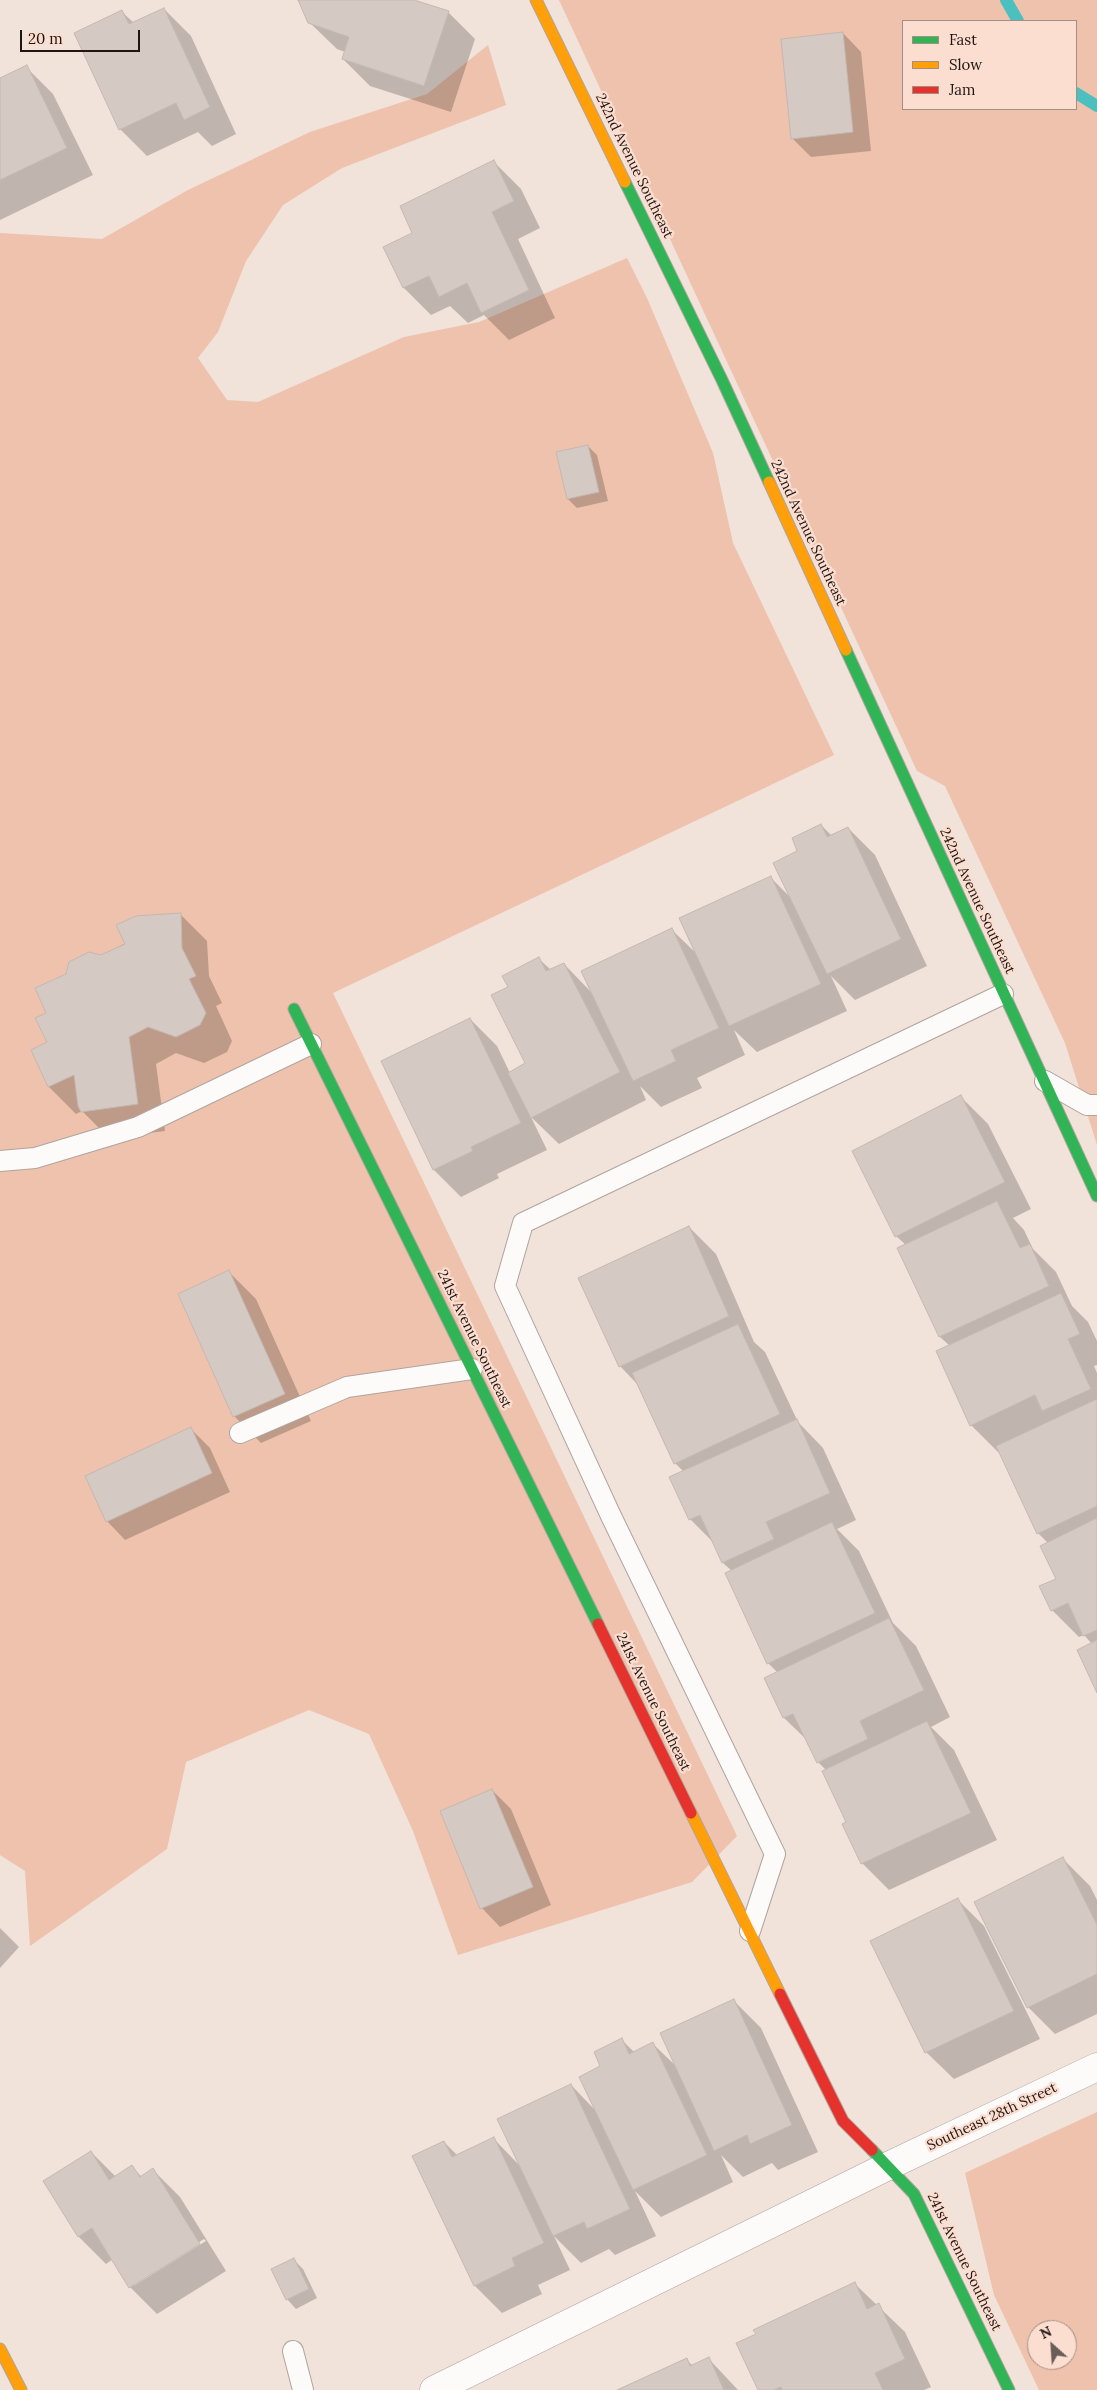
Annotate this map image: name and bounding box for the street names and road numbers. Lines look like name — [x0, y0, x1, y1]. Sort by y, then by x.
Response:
street label: 242nd Avenue Southeast — [592, 91, 676, 241]
street label: 242nd Avenue Southeast — [767, 457, 849, 609]
street label: 242nd Avenue Southeast — [936, 825, 1018, 977]
street label: 241st Avenue Southeast — [433, 1267, 515, 1411]
street label: 241st Avenue Southeast — [612, 1630, 694, 1774]
street label: Southeast 28th Street — [924, 2080, 1060, 2154]
street label: 241st Avenue Southeast — [923, 2190, 1005, 2334]

